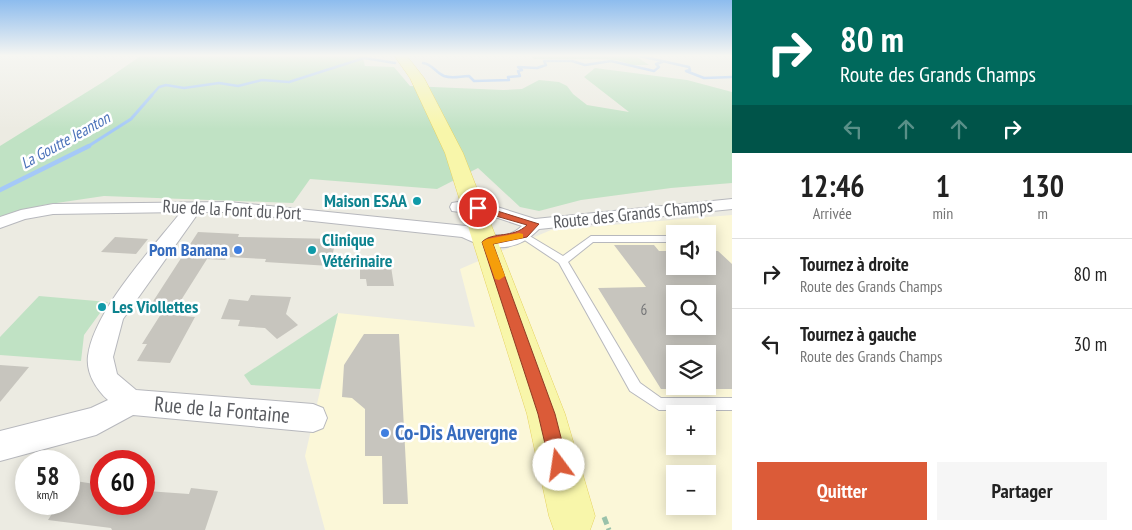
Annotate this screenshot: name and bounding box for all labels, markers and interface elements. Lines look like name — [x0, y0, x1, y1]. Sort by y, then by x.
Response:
text: 80 m — [840, 16, 904, 62]
icon: right — [757, 20, 822, 85]
text: Route des Grands Champs — [840, 60, 1036, 88]
water label: La Goutte Jeanton — [17, 107, 114, 173]
icon: left — [839, 115, 867, 143]
icon: ahead — [892, 115, 920, 143]
icon: ahead — [945, 115, 973, 143]
icon: right — [998, 115, 1026, 143]
text: 12:46 — [800, 166, 865, 205]
text: 1 — [936, 166, 950, 205]
text: 130 — [1021, 166, 1064, 205]
pin — [457, 187, 499, 229]
place label: Maison ESAA — [324, 189, 408, 212]
street label: Rue de la Font du Port — [162, 194, 302, 225]
icon: arrive — [464, 194, 492, 222]
street label: Route des Grands Champs — [552, 194, 714, 233]
marker: Maison ESAA — [411, 195, 423, 207]
text: Arrivée — [813, 203, 852, 223]
text: min — [932, 203, 953, 223]
text: m — [1037, 203, 1048, 223]
map controls — [666, 225, 716, 515]
button: sound — [666, 225, 716, 275]
place label: Clinique Vétérinaire — [321, 228, 393, 272]
place label: Pom Banana — [149, 238, 228, 261]
marker: Pom Banana — [232, 244, 244, 256]
marker: Clinique Vétérinaire — [306, 244, 318, 256]
text: Tournez à droite — [800, 252, 909, 276]
icon: right — [757, 260, 785, 288]
text: 80 m — [1074, 262, 1107, 286]
text: Route des Grands Champs — [800, 276, 942, 296]
button: search — [666, 285, 716, 335]
place label: Les Viollettes — [112, 295, 198, 318]
house number: 6 — [641, 300, 648, 319]
marker: Les Viollettes — [96, 301, 108, 313]
text: Tournez à gauche — [800, 322, 917, 346]
icon: left — [757, 330, 785, 358]
text: 30 m — [1074, 332, 1107, 356]
button: layers — [666, 345, 716, 395]
text: Route des Grands Champs — [800, 346, 942, 366]
street label: Rue de la Fontaine — [153, 390, 291, 429]
button: + — [666, 405, 716, 455]
place label: Co-Dis Auvergne — [395, 419, 518, 446]
marker: Co-Dis Auvergne — [379, 427, 391, 439]
position arrow — [532, 438, 584, 490]
speed limit sign: 60 — [90, 450, 155, 515]
text: 58 — [36, 460, 59, 492]
button: Quitter — [757, 462, 927, 520]
button: Partager — [937, 462, 1107, 520]
button: − — [666, 465, 716, 515]
text: km/h — [37, 487, 58, 502]

